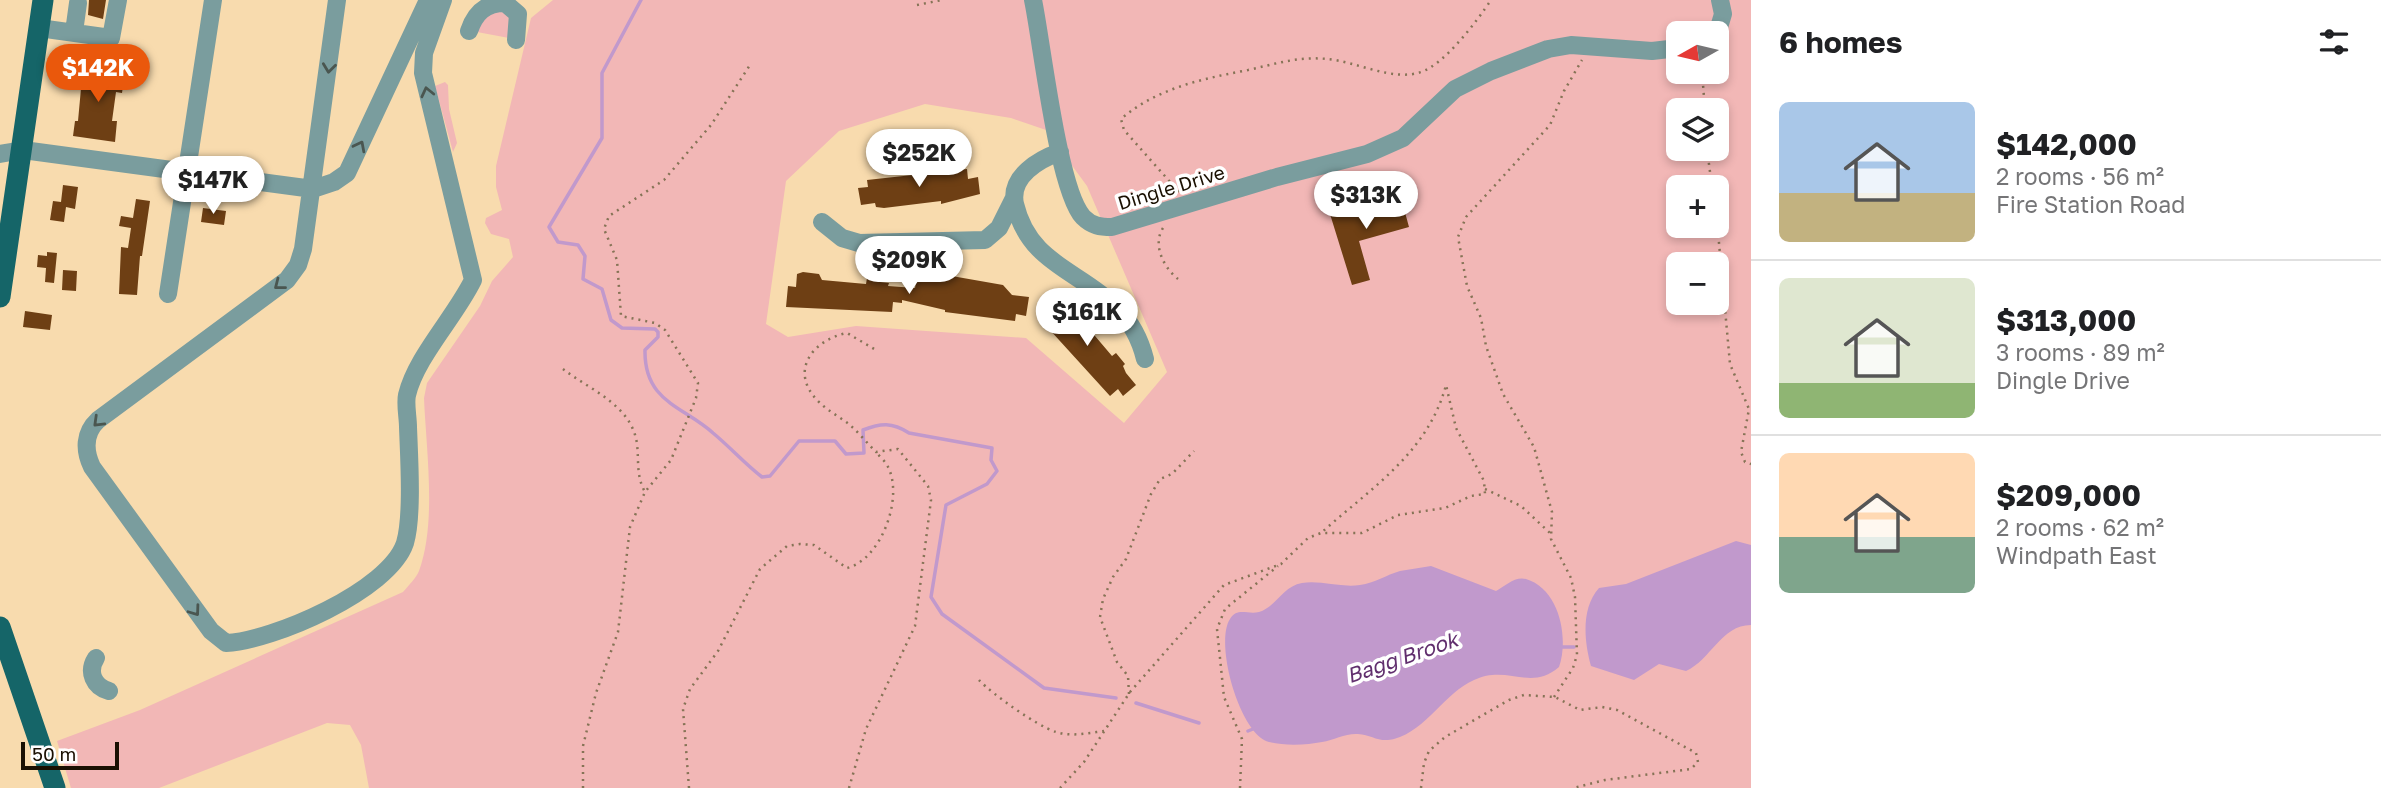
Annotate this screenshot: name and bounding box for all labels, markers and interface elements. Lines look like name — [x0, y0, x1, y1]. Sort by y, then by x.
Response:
north arrow — [1666, 21, 1729, 84]
map controls — [1666, 21, 1729, 315]
icon: filters — [2315, 23, 2353, 61]
text: 6 homes — [1779, 24, 1902, 60]
pin: $142K — [49, 44, 147, 104]
text: $142K — [62, 53, 134, 81]
one-way arrow — [321, 62, 336, 74]
one-way arrow — [421, 86, 435, 98]
button: layers — [1666, 98, 1729, 161]
text: $142,000 — [1996, 126, 2137, 162]
pin: $252K — [870, 130, 968, 189]
icon: home — [1835, 130, 1919, 214]
text: $252K — [882, 138, 956, 166]
one-way arrow — [352, 141, 366, 153]
pin: $147K — [164, 156, 262, 216]
street label: Dingle Drive — [1115, 160, 1227, 214]
text: 2 rooms · 56 m² — [1996, 162, 2164, 190]
text: $147K — [178, 165, 248, 193]
pin: $313K — [1317, 172, 1415, 231]
button: + — [1666, 175, 1729, 238]
text: $313K — [1330, 180, 1402, 208]
text: Fire Station Road — [1996, 190, 2185, 218]
pin: $209K — [860, 236, 958, 296]
text: $209K — [871, 245, 947, 273]
button: − — [1666, 252, 1729, 315]
one-way arrow — [275, 276, 287, 289]
pin: $161K — [1038, 288, 1136, 348]
text: $161K — [1052, 297, 1122, 325]
text: $313,000 — [1996, 302, 2136, 338]
icon: home — [1835, 306, 1919, 390]
text: 3 rooms · 89 m² — [1996, 338, 2165, 366]
text: Dingle Drive — [1996, 366, 2130, 394]
one-way arrow — [93, 414, 106, 426]
text: $209,000 — [1996, 477, 2141, 513]
icon: home — [1835, 481, 1919, 565]
text: 2 rooms · 62 m² — [1996, 513, 2164, 541]
text: Windpath East — [1996, 541, 2157, 569]
one-way arrow — [187, 603, 200, 616]
water label: Bagg Brook — [1343, 625, 1463, 688]
scale bar — [21, 739, 119, 771]
text: 50 m — [32, 742, 76, 765]

